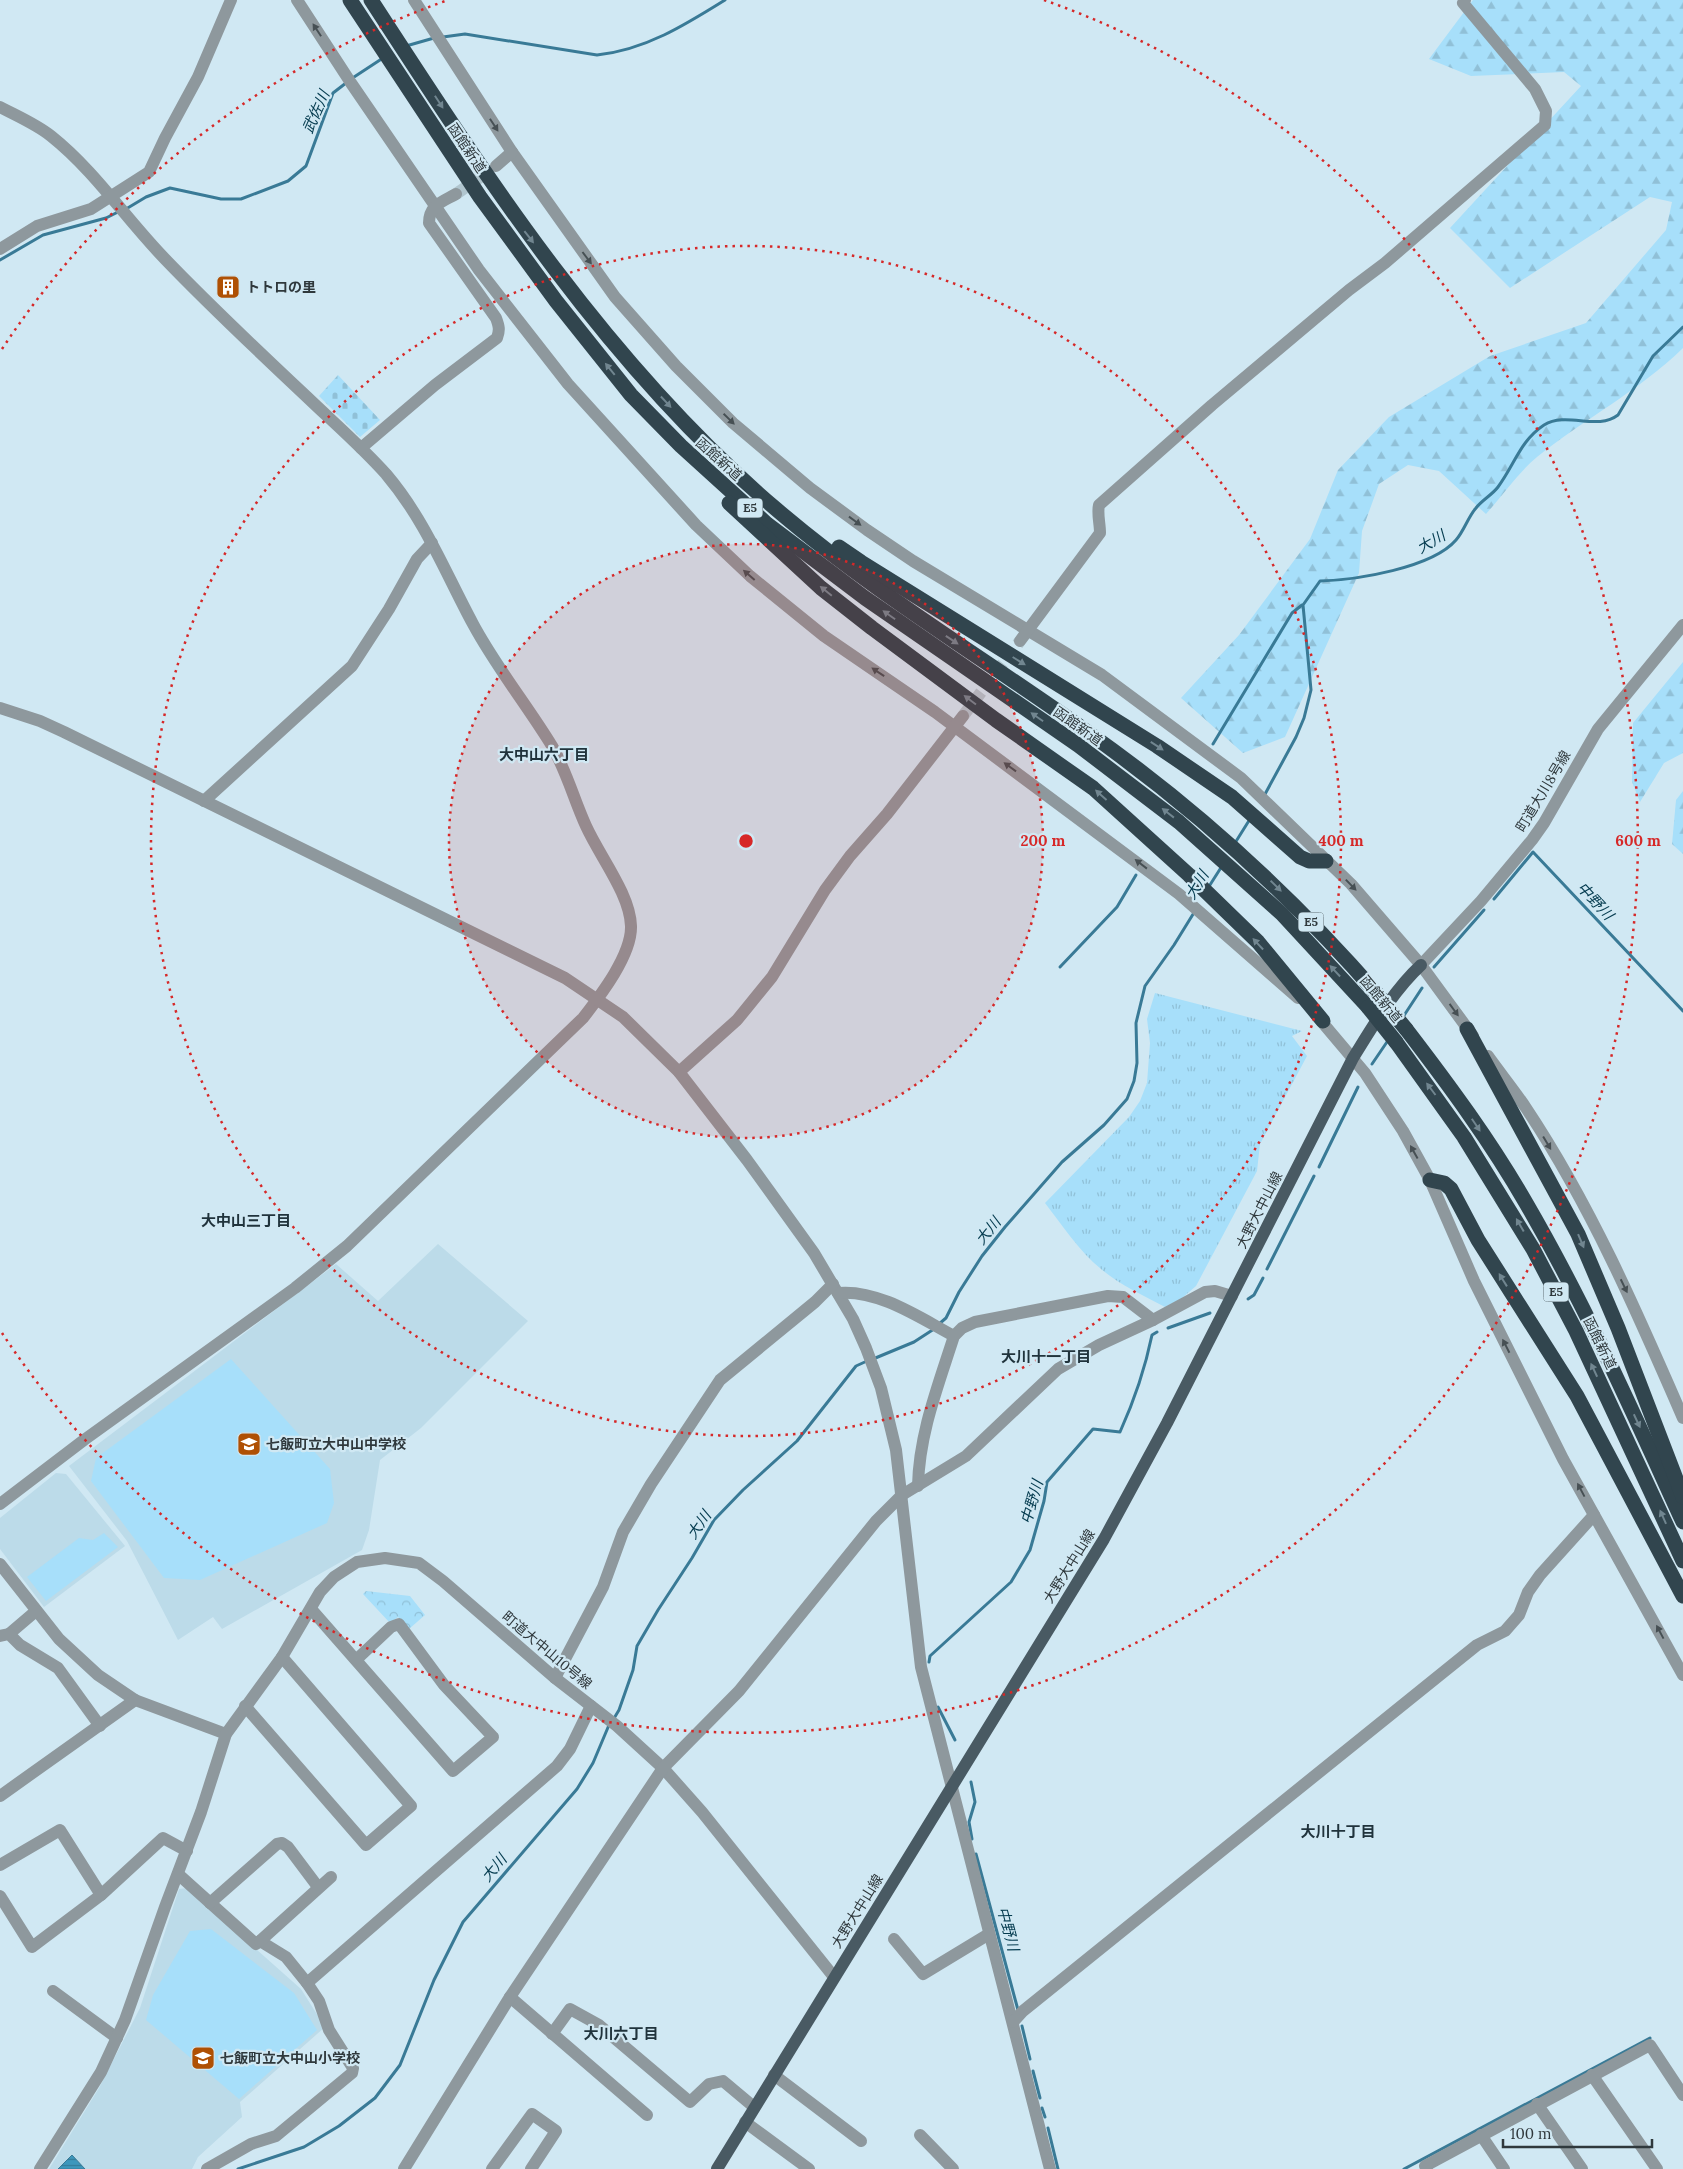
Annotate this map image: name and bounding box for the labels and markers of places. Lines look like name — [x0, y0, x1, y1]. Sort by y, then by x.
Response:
building icon: トトロの里 — [215, 274, 241, 300]
place label: トトロの里 — [246, 278, 316, 296]
centre of rings — [737, 832, 755, 850]
school or university icon: 七飯町立大中山中学校 — [236, 1431, 262, 1457]
place label: 七飯町立大中山中学校 — [266, 1435, 406, 1453]
school or university icon: 七飯町立大中山小学校 — [190, 2045, 216, 2071]
place label: 七飯町立大中山小学校 — [220, 2049, 360, 2067]

